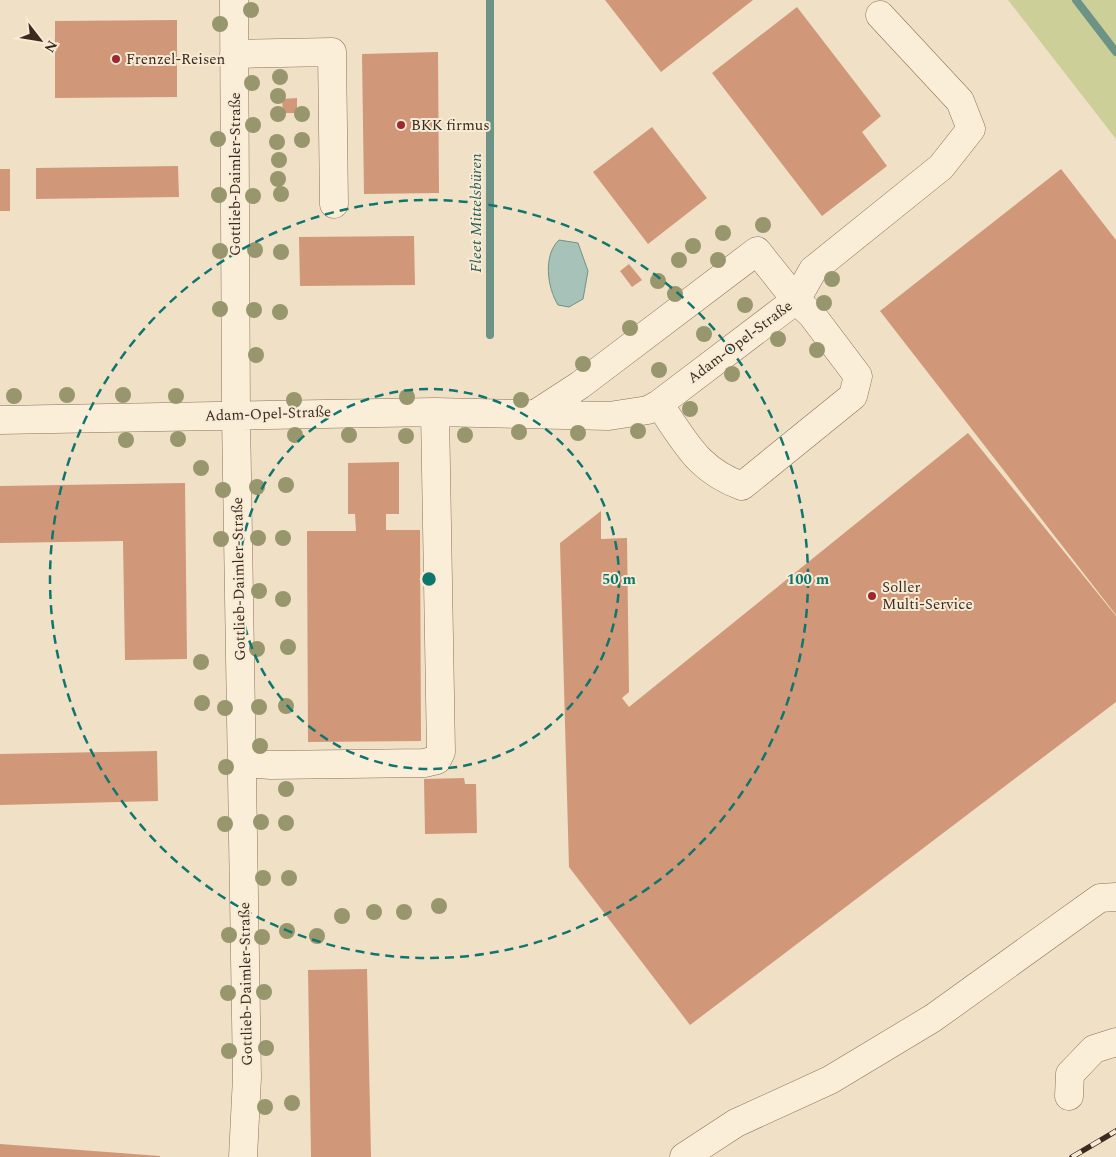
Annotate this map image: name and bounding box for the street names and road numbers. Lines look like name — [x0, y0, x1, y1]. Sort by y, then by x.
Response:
street label: Gottlieb-Daimler-Straße — [224, 92, 247, 256]
street label: Adam-Opel-Straße — [683, 295, 797, 389]
street label: Adam-Opel-Straße — [204, 400, 332, 428]
street label: Gottlieb-Daimler-Straße — [226, 497, 252, 661]
street label: Gottlieb-Daimler-Straße — [233, 902, 259, 1066]

